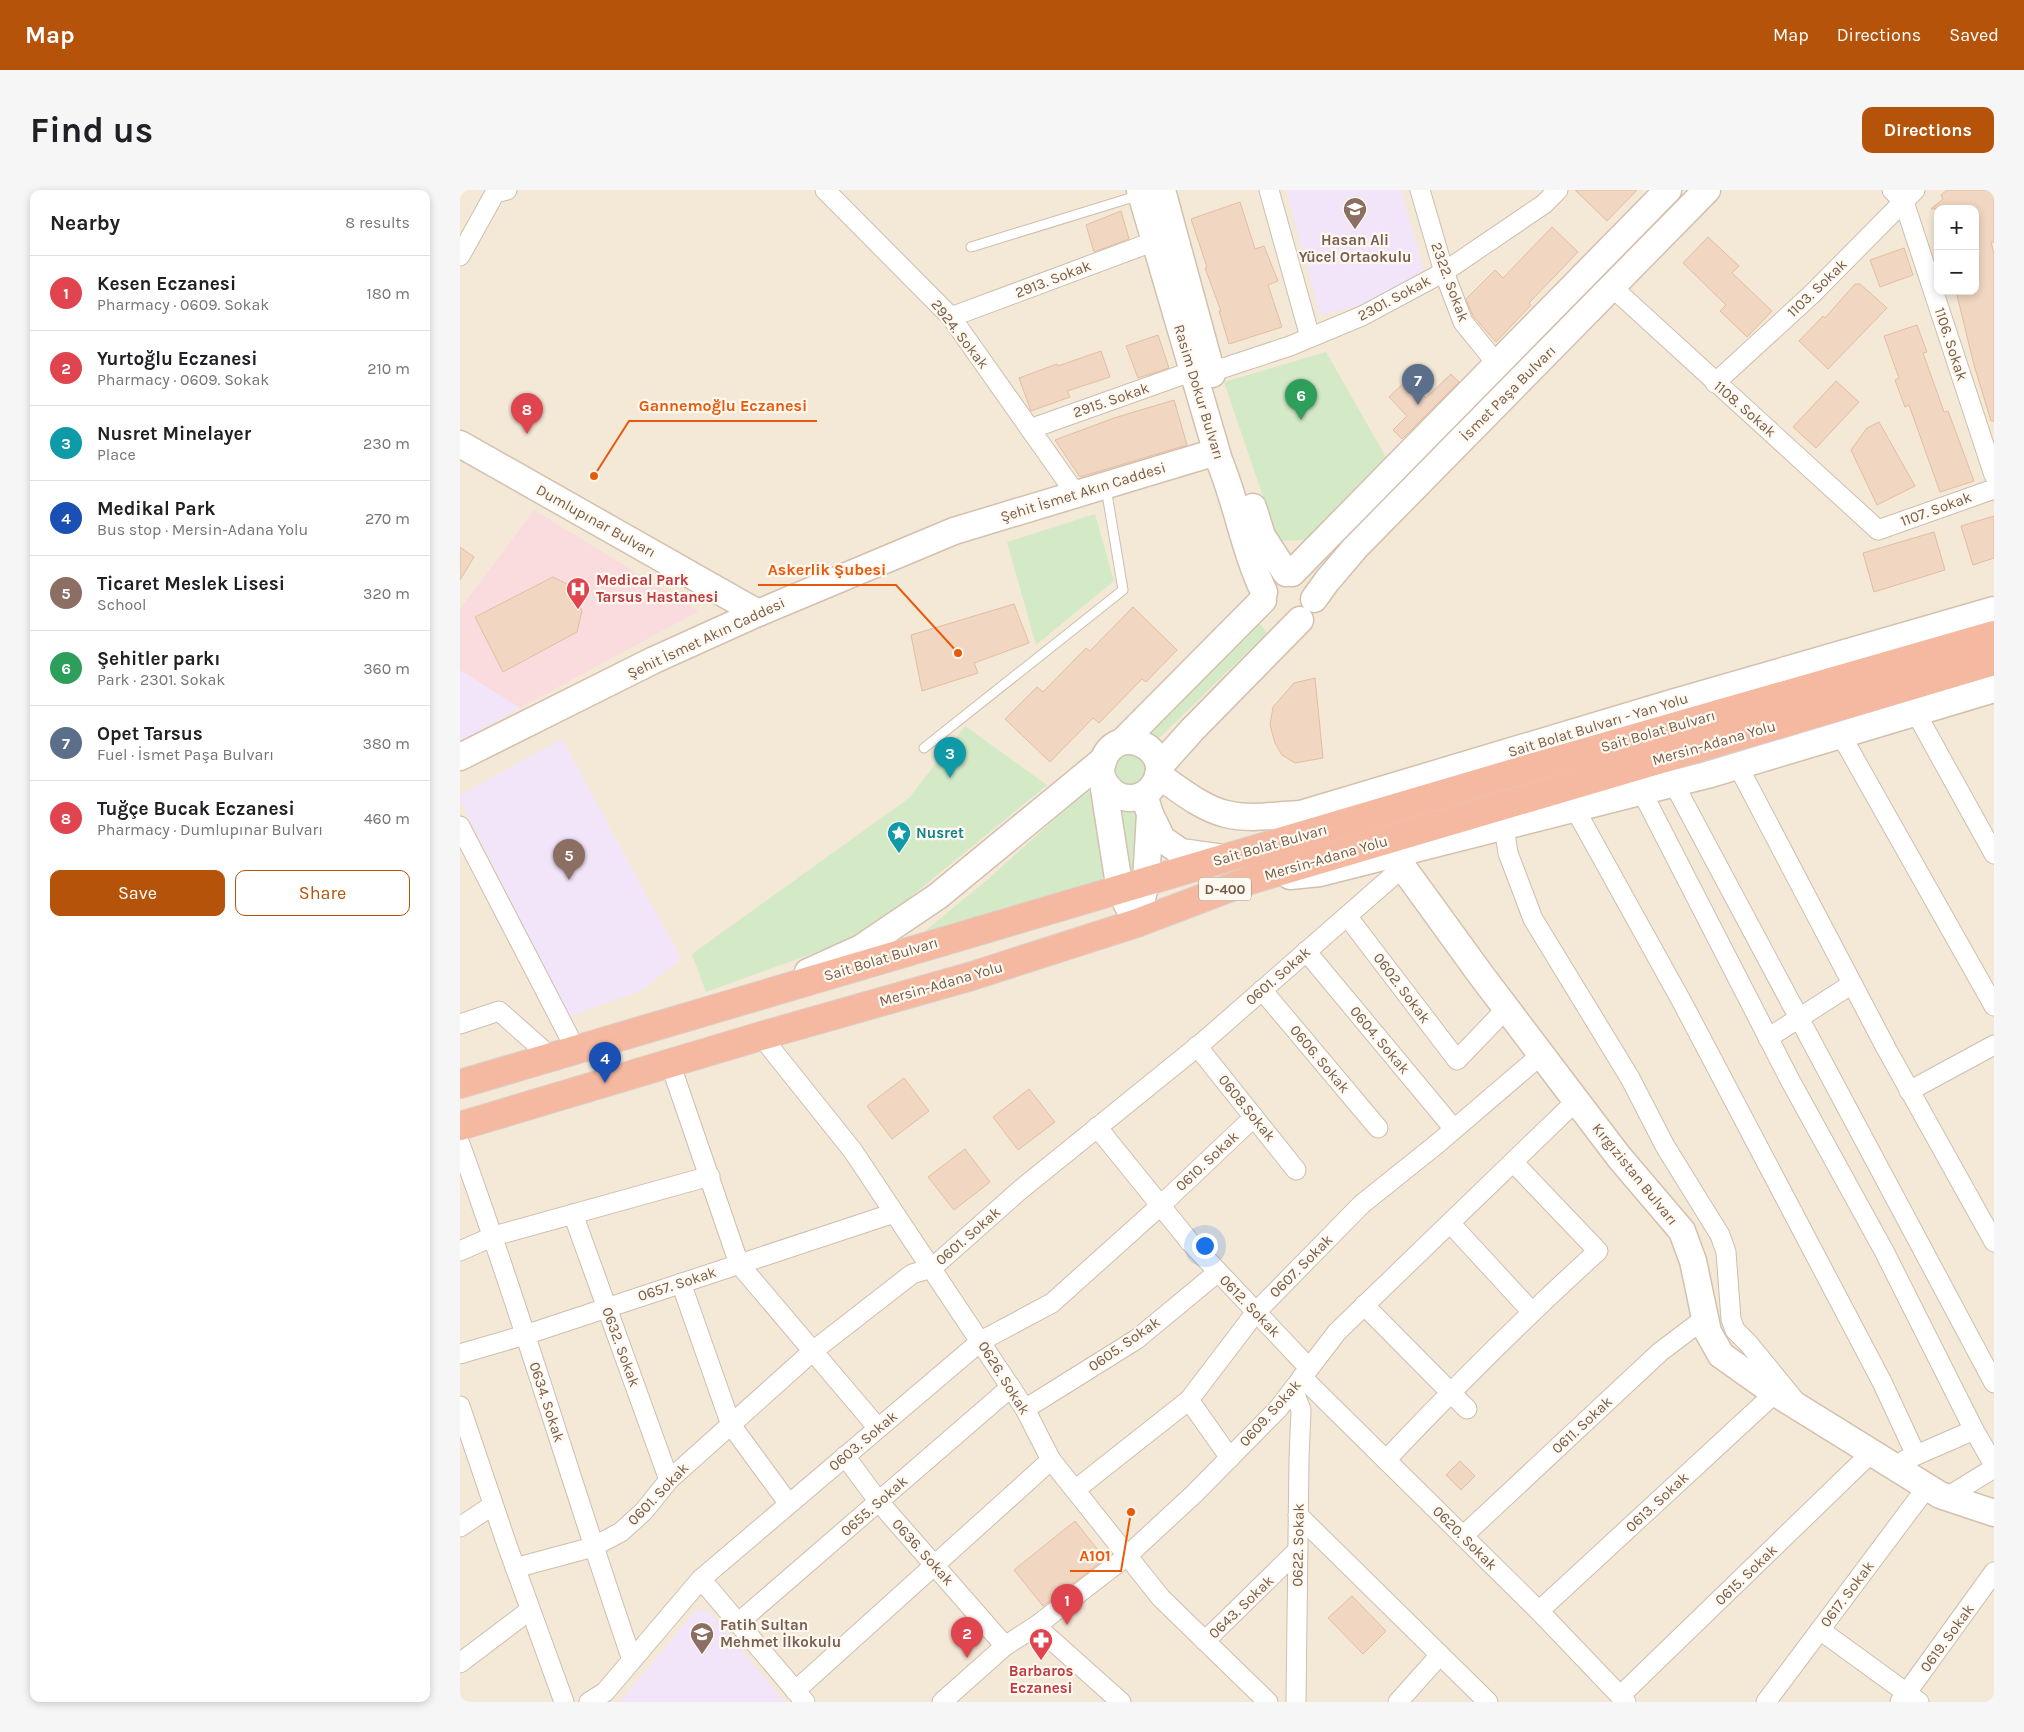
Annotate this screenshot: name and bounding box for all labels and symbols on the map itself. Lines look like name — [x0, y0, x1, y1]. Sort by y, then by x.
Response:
school or university icon: Hasan Ali Yücel Ortaokulu — [1342, 196, 1368, 230]
place label: Hasan Ali Yücel Ortaokulu — [1299, 231, 1411, 266]
street label: 2322. Sokak — [1427, 240, 1473, 324]
street label: 1103. Sokak — [1783, 255, 1851, 321]
street label: 2913. Sokak — [1012, 256, 1094, 302]
street label: 2301. Sokak — [1354, 271, 1434, 325]
street label: 2924. Sokak — [927, 296, 993, 372]
street label: 1106. Sokak — [1931, 305, 1971, 383]
street label: Rasim Dokur Bulvarı — [1170, 322, 1228, 462]
street label: İsmet Paşa Bulvarı — [1457, 342, 1559, 444]
pin: 7 — [1402, 364, 1434, 405]
street label: 1108. Sokak — [1710, 377, 1780, 441]
street label: 2915. Sokak — [1070, 379, 1152, 421]
pin: 6 — [1285, 379, 1317, 420]
callout: Gannemoğlu Eczanesi — [629, 390, 817, 421]
pin: 8 — [511, 393, 543, 434]
text: Gannemoğlu Eczanesi — [639, 396, 807, 415]
street label: Şehit İsmet Akın Caddesi — [998, 458, 1168, 526]
street label: Dumlupınar Bulvarı — [533, 481, 659, 561]
street label: 1107. Sokak — [1898, 488, 1974, 530]
callout: Askerlik Şubesi — [758, 554, 896, 585]
text: Askerlik Şubesi — [768, 560, 886, 579]
place label: Medical Park Tarsus Hastanesi — [596, 571, 718, 606]
hospital icon: Medical Park Tarsus Hastanesi — [565, 576, 591, 610]
street label: Şehit İsmet Akın Caddesi — [624, 594, 788, 682]
street label: Sait Bolat Bulvarı - Yan Yolu — [1506, 689, 1690, 761]
street label: Sait Bolat Bulvarı — [1599, 706, 1717, 756]
street label: Mersin-Adana Yolu — [1650, 717, 1778, 769]
pin: 3 — [934, 737, 966, 778]
place icon: Nusret — [886, 820, 912, 854]
street label: Sait Bolat Bulvarı — [1211, 820, 1329, 870]
place label: Nusret — [916, 824, 964, 842]
street label: Mersin-Adana Yolu — [1262, 832, 1390, 884]
pin: 5 — [553, 839, 585, 880]
road number: D-400 — [1199, 878, 1251, 901]
street label: Sait Bolat Bulvarı — [822, 933, 940, 985]
street label: 0601. Sokak — [1242, 943, 1314, 1009]
street label: 0602. Sokak — [1370, 949, 1434, 1027]
street label: Mersin-Adana Yolu — [877, 958, 1005, 1010]
street label: 0604. Sokak — [1346, 1002, 1414, 1078]
street label: 0606. Sokak — [1286, 1021, 1354, 1097]
pin: 4 — [589, 1042, 621, 1083]
street label: 0608.Sokak — [1215, 1071, 1279, 1145]
street label: Kırgızistan Bulvarı — [1588, 1119, 1682, 1229]
street label: 0610. Sokak — [1172, 1127, 1242, 1195]
street label: 0601. Sokak — [932, 1203, 1004, 1269]
street label: 0607. Sokak — [1266, 1231, 1336, 1301]
your location — [1192, 1233, 1218, 1259]
street label: 0657. Sokak — [635, 1263, 719, 1305]
street label: 0612. Sokak — [1216, 1271, 1284, 1341]
street label: 0632. Sokak — [598, 1305, 644, 1389]
street label: 0605. Sokak — [1085, 1313, 1163, 1375]
street label: 0626. Sokak — [974, 1338, 1034, 1418]
street label: 0634. Sokak — [526, 1360, 568, 1444]
street label: 0609. Sokak — [1235, 1376, 1305, 1450]
street label: 0611. Sokak — [1548, 1392, 1616, 1458]
street label: 0603. Sokak — [825, 1407, 901, 1475]
street label: 0601. Sokak — [624, 1459, 692, 1529]
street label: 0613. Sokak — [1622, 1468, 1692, 1536]
street label: 0655. Sokak — [837, 1472, 911, 1540]
street label: 0620. Sokak — [1429, 1502, 1501, 1574]
street label: 0622. Sokak — [1288, 1503, 1308, 1587]
street label: 0636. Sokak — [888, 1515, 958, 1589]
callout: A101 — [1070, 1540, 1121, 1571]
street label: 0615. Sokak — [1711, 1541, 1781, 1609]
text: A101 — [1079, 1546, 1111, 1565]
street label: 0617. Sokak — [1816, 1557, 1878, 1631]
street label: 0643. Sokak — [1205, 1572, 1277, 1642]
pin: 1 — [1051, 1584, 1083, 1625]
street label: 0619. Sokak — [1916, 1600, 1978, 1676]
place label: Fatih Sultan Mehmet İlkokulu — [720, 1616, 841, 1651]
pin: 2 — [951, 1617, 983, 1658]
school or university icon: Fatih Sultan Mehmet İlkokulu — [689, 1621, 715, 1655]
pharmacy icon: Barbaros Eczanesi — [1028, 1627, 1054, 1661]
place label: Barbaros Eczanesi — [1009, 1662, 1073, 1697]

